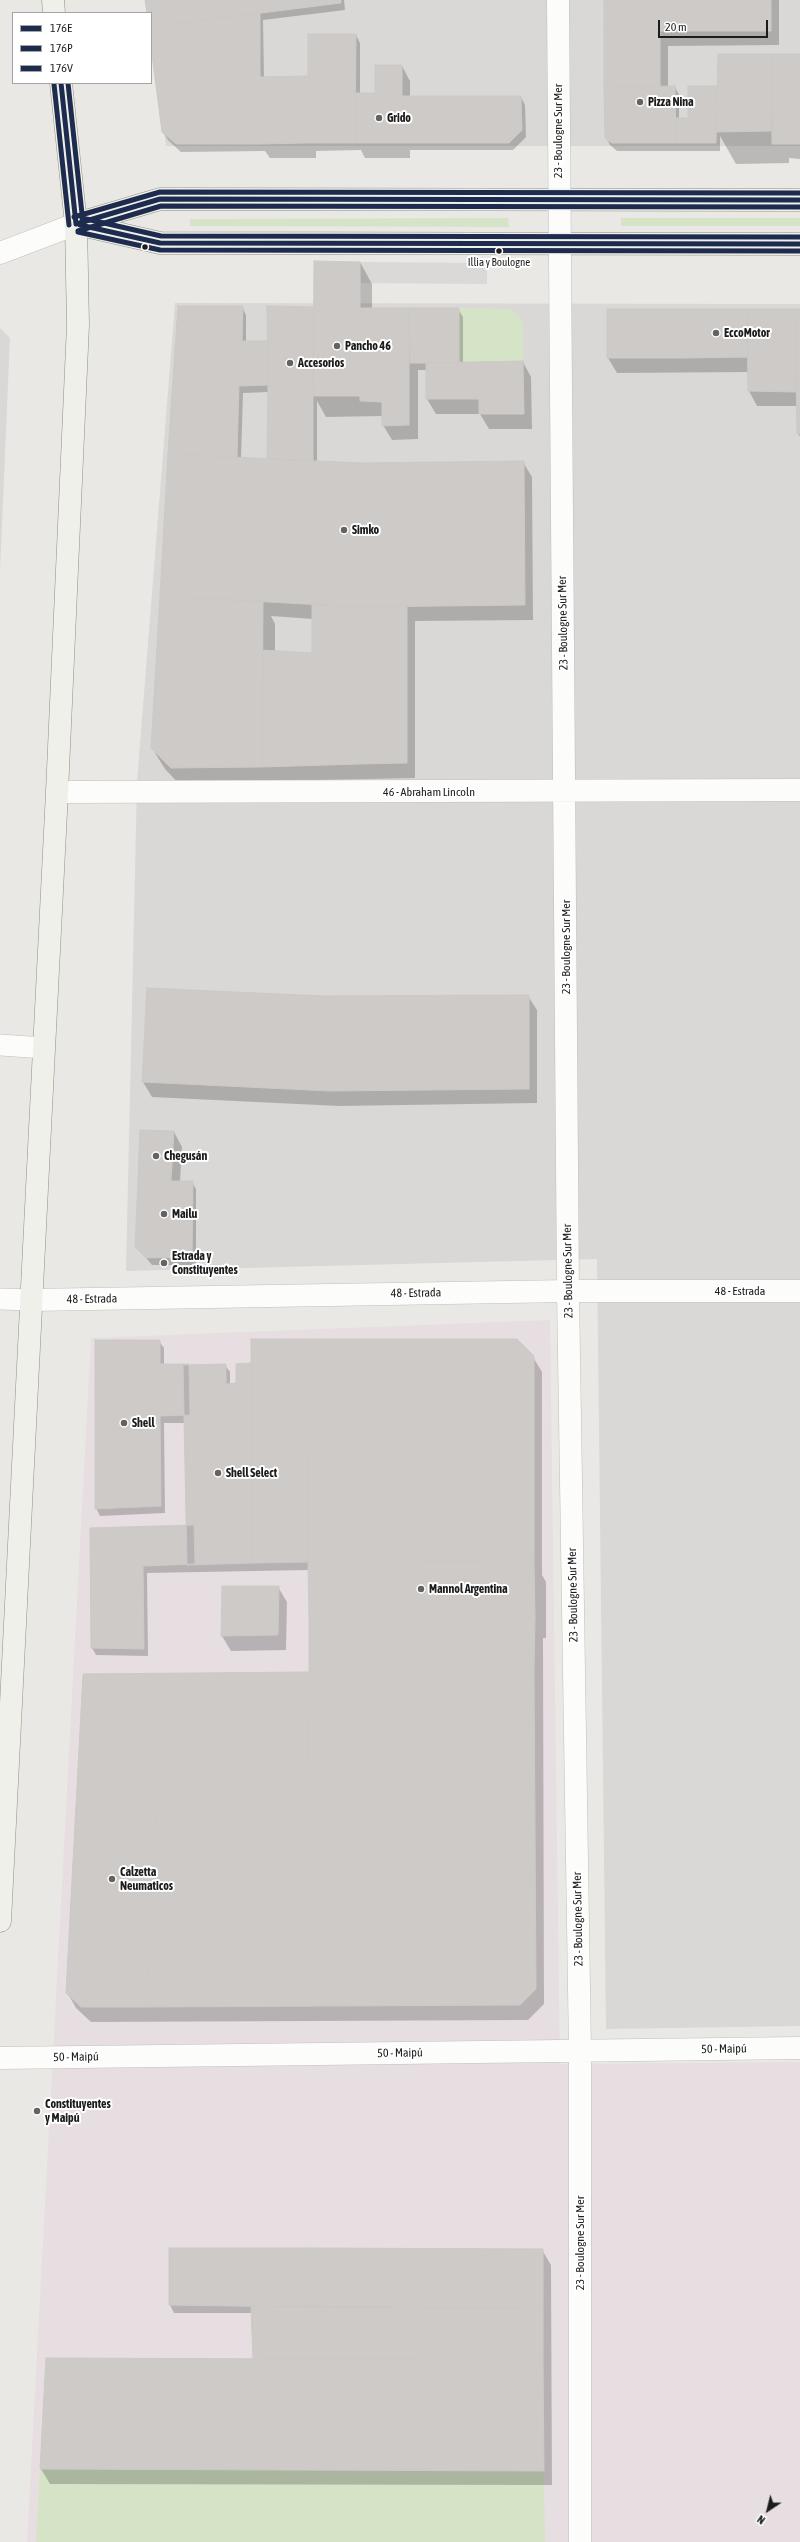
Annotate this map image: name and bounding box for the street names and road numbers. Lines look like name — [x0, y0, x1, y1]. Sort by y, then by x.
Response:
street label: 23 - Boulogne Sur Mer — [551, 84, 565, 178]
street label: 23 - Boulogne Sur Mer — [555, 576, 571, 670]
street label: 46 - Abraham Lincoln — [383, 785, 475, 799]
street label: 23 - Boulogne Sur Mer — [559, 900, 573, 994]
street label: 23 - Boulogne Sur Mer — [560, 1224, 576, 1318]
street label: 48 - Estrada — [715, 1284, 765, 1298]
street label: 48 - Estrada — [391, 1285, 441, 1301]
street label: 48 - Estrada — [67, 1291, 117, 1307]
street label: 23 - Boulogne Sur Mer — [565, 1548, 581, 1642]
street label: 23 - Boulogne Sur Mer — [570, 1872, 586, 1966]
street label: 50 - Maipú — [701, 2041, 747, 2057]
street label: 50 - Maipú — [377, 2045, 423, 2061]
street label: 50 - Maipú — [53, 2049, 99, 2065]
street label: 23 - Boulogne Sur Mer — [573, 2196, 587, 2290]

